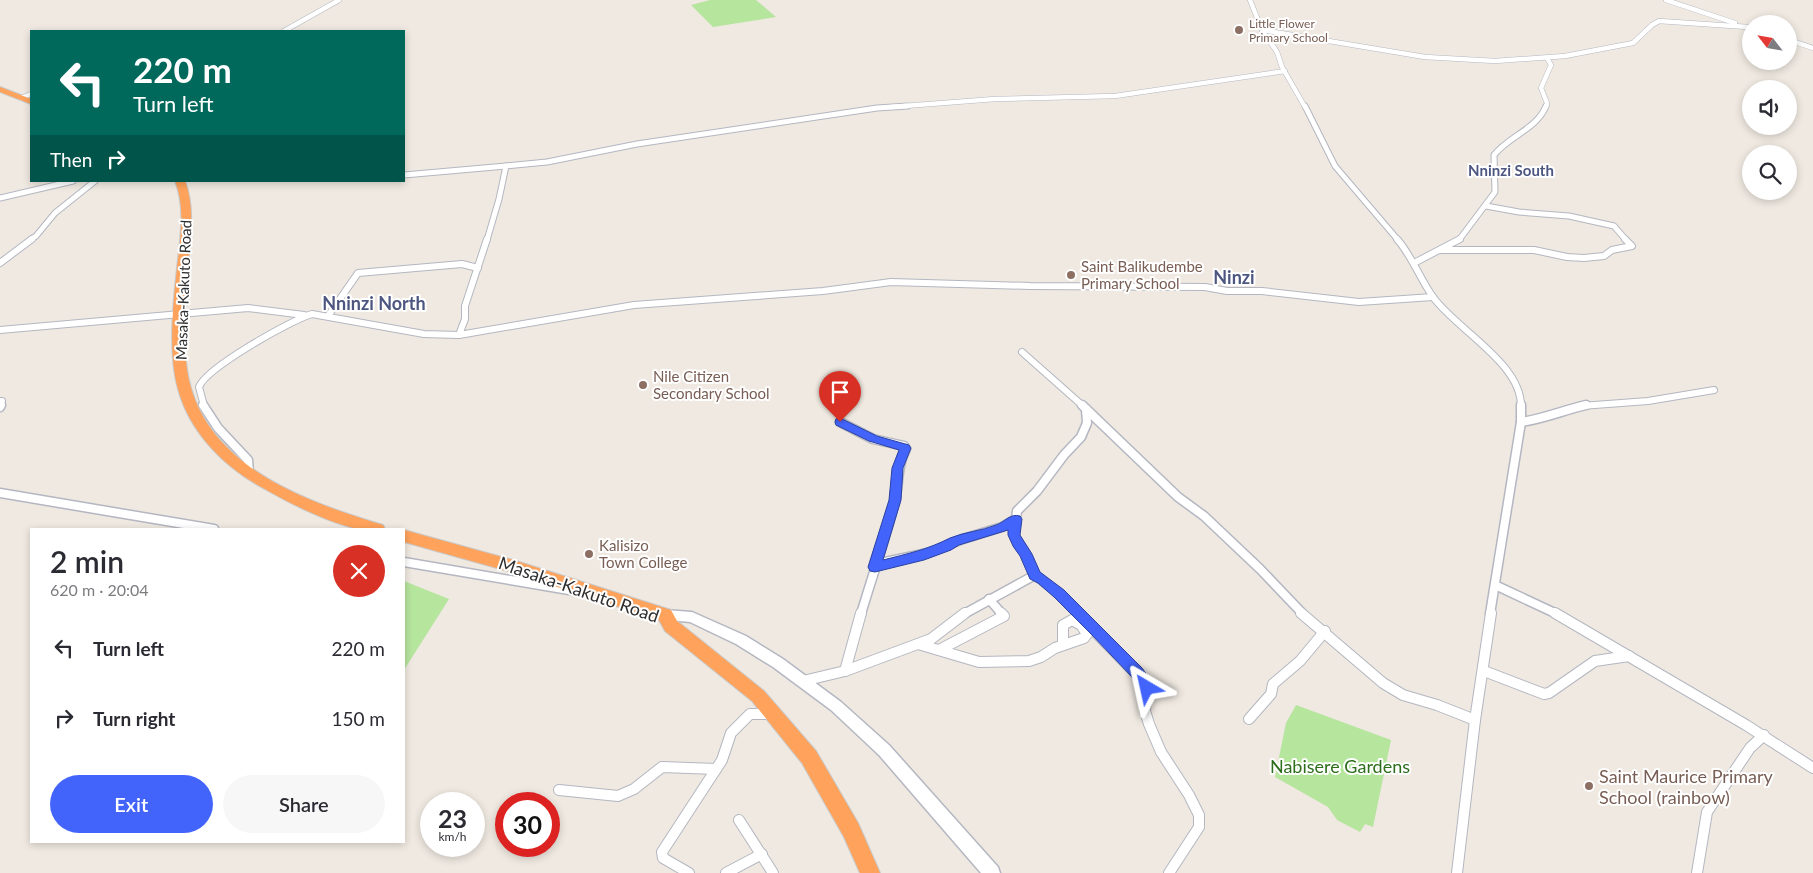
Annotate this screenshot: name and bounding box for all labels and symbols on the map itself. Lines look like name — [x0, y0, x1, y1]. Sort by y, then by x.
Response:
north arrow — [1742, 15, 1798, 70]
place label: Little Flower Primary School — [1249, 16, 1328, 45]
marker: Little Flower Primary School — [1233, 24, 1245, 36]
district label: Nninzi South — [1468, 161, 1554, 179]
street label: Masaka-Kakuto Road — [172, 220, 194, 360]
place label: Saint Balikudembe Primary School — [1081, 257, 1203, 292]
district label: Ninzi — [1213, 266, 1255, 288]
marker: Saint Balikudembe Primary School — [1065, 269, 1077, 281]
district label: Nninzi North — [322, 292, 426, 314]
place label: Nile Citizen Secondary School — [653, 367, 770, 402]
pin — [819, 371, 861, 422]
marker: Nile Citizen Secondary School — [637, 379, 649, 391]
place label: Kalisizo Town College — [599, 536, 687, 571]
marker: Kalisizo Town College — [583, 548, 595, 560]
street label: Masaka-Kakuto Road — [496, 551, 662, 627]
position arrow — [1120, 661, 1172, 713]
park label: Nabisere Gardens — [1270, 755, 1410, 777]
place label: Saint Maurice Primary School (rainbow) — [1599, 765, 1774, 808]
marker: Saint Maurice Primary School (rainbow) — [1583, 780, 1595, 792]
speed limit sign: 30 — [495, 792, 560, 857]

